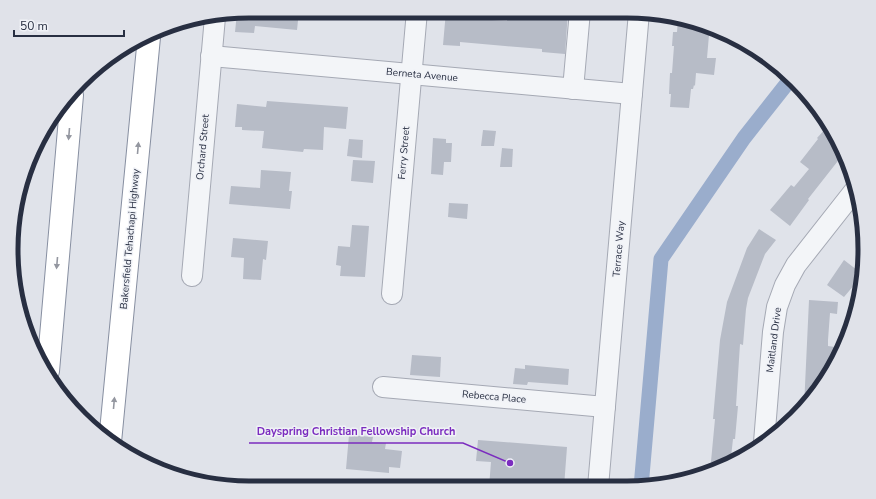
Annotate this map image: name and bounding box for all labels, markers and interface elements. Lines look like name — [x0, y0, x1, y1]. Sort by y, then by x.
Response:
scale bar — [14, 12, 124, 38]
text: 50 m — [20, 18, 48, 34]
street label: Berneta Avenue — [385, 65, 459, 85]
street label: Orchard Street — [193, 113, 213, 180]
street label: Ferry Street — [395, 125, 413, 180]
one-way arrow — [65, 128, 72, 140]
one-way arrow — [135, 142, 141, 154]
street label: Bakersfield Tehachapi Highway — [117, 167, 143, 310]
street label: Terrace Way — [610, 220, 628, 278]
one-way arrow — [54, 257, 61, 269]
street label: Maitland Drive — [763, 307, 785, 373]
street label: Rebecca Place — [461, 387, 527, 407]
one-way arrow — [111, 397, 117, 409]
callout: Dayspring Christian Fellowship Church — [249, 420, 463, 443]
text: Dayspring Christian Fellowship Church — [257, 424, 455, 439]

